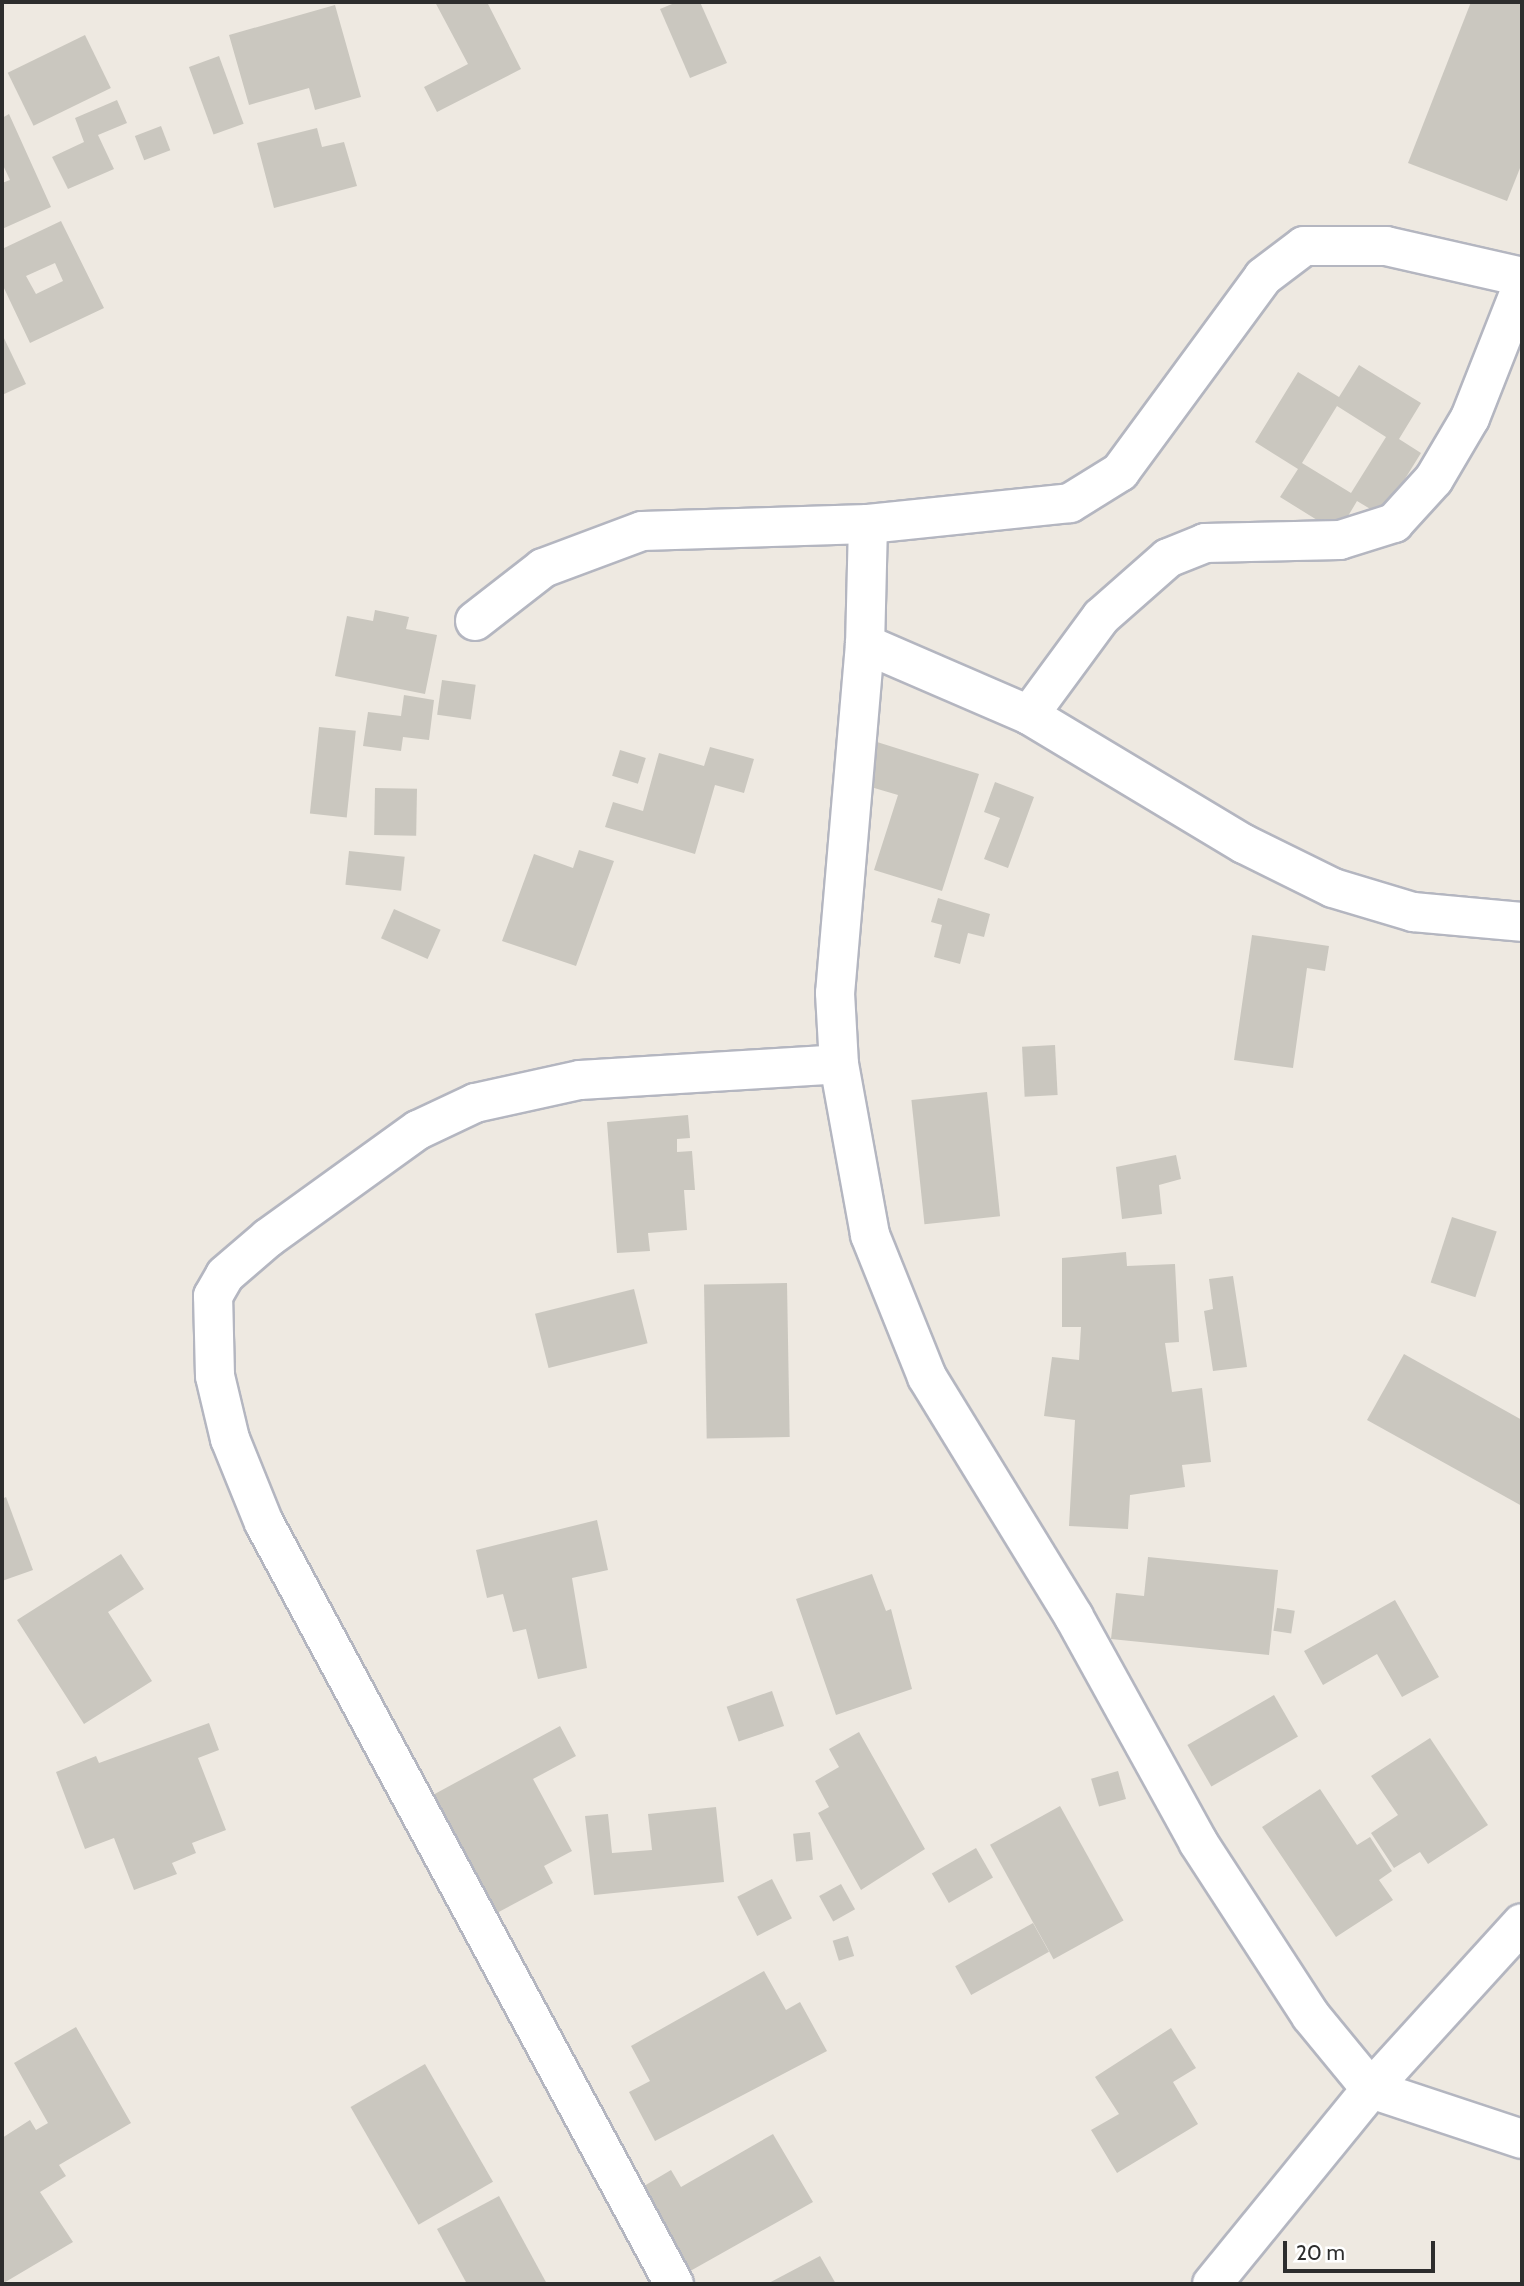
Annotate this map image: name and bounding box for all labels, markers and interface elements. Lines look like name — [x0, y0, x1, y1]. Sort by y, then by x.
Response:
scale bar — [1286, 2226, 1438, 2270]
text: 20 m — [1296, 2240, 1345, 2265]

